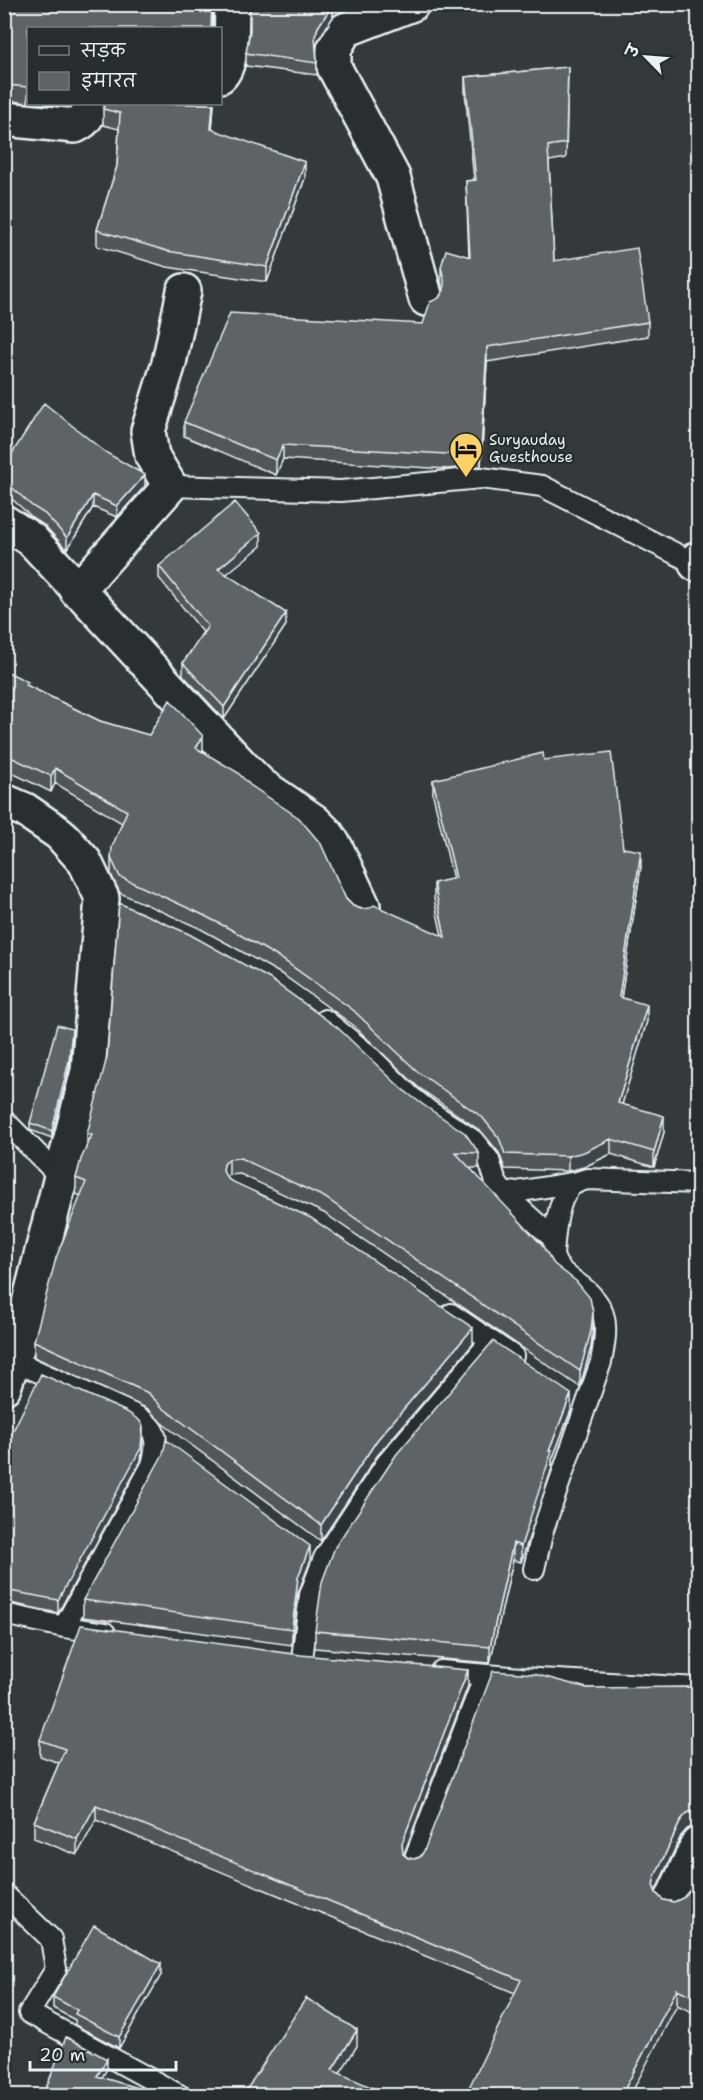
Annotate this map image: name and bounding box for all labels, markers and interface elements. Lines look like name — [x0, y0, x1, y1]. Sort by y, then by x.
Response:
legend — [27, 27, 222, 105]
north arrow — [616, 27, 676, 87]
text: सड़क — [80, 39, 126, 63]
text: उ — [620, 40, 645, 62]
text: इमारत — [81, 69, 137, 93]
place label: Suryauday Guesthouse — [489, 430, 573, 467]
hotel icon: Suryauday Guesthouse — [448, 431, 484, 478]
scale bar — [30, 2034, 176, 2072]
text: 20 m — [39, 2043, 85, 2067]

